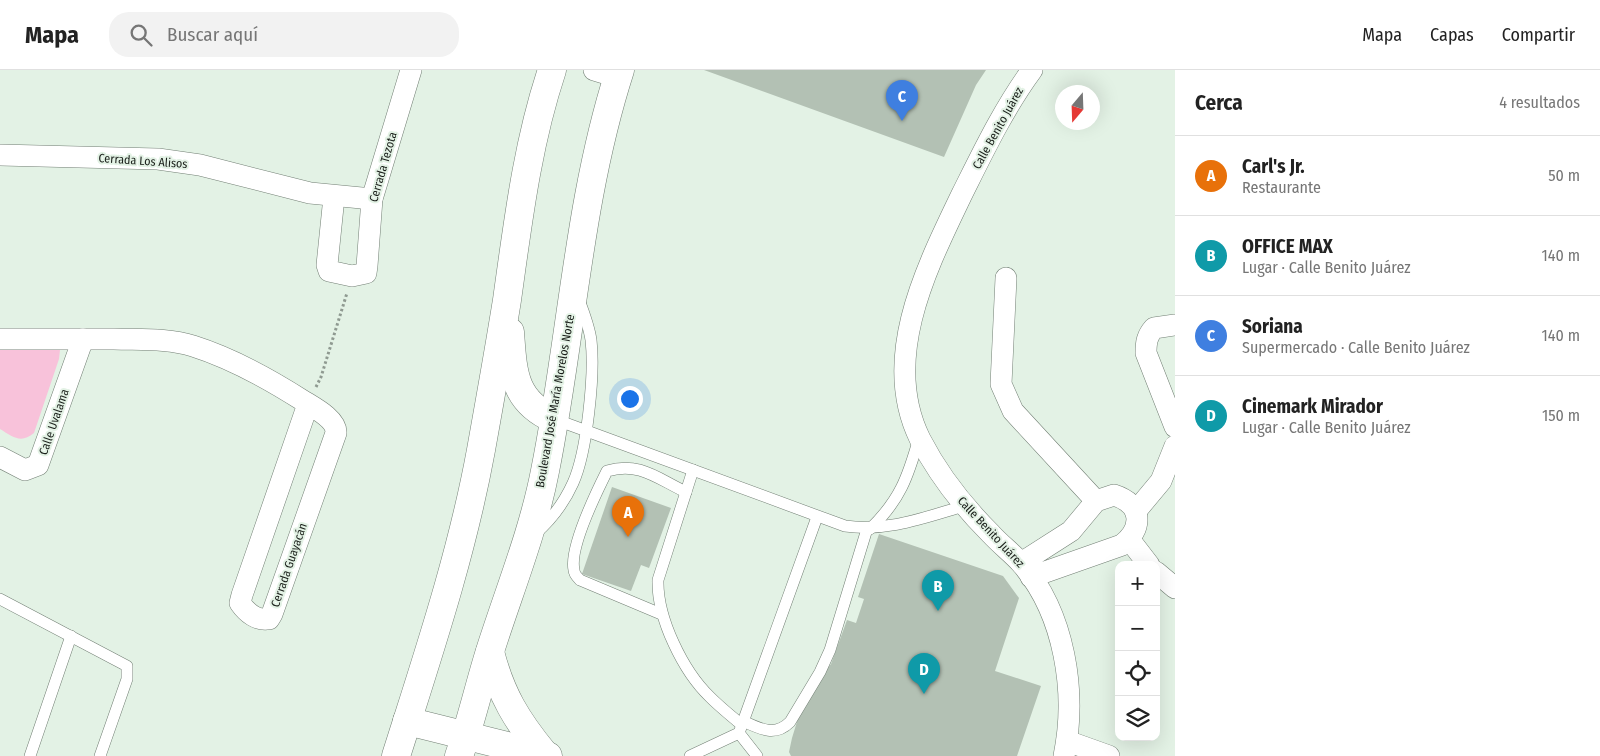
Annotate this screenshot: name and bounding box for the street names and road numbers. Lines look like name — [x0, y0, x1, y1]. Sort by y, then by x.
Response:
street label: Calle Benito Juárez — [970, 84, 1026, 171]
street label: Cerrada Tezota — [366, 130, 400, 204]
street label: Cerrada Los Alisos — [98, 151, 188, 171]
street label: Boulevard José María Morelos Norte — [533, 313, 577, 489]
street label: Calle Uvalama — [36, 387, 72, 457]
street label: Calle Benito Juárez — [955, 494, 1027, 570]
street label: Cerrada Guayacán — [268, 521, 310, 609]

